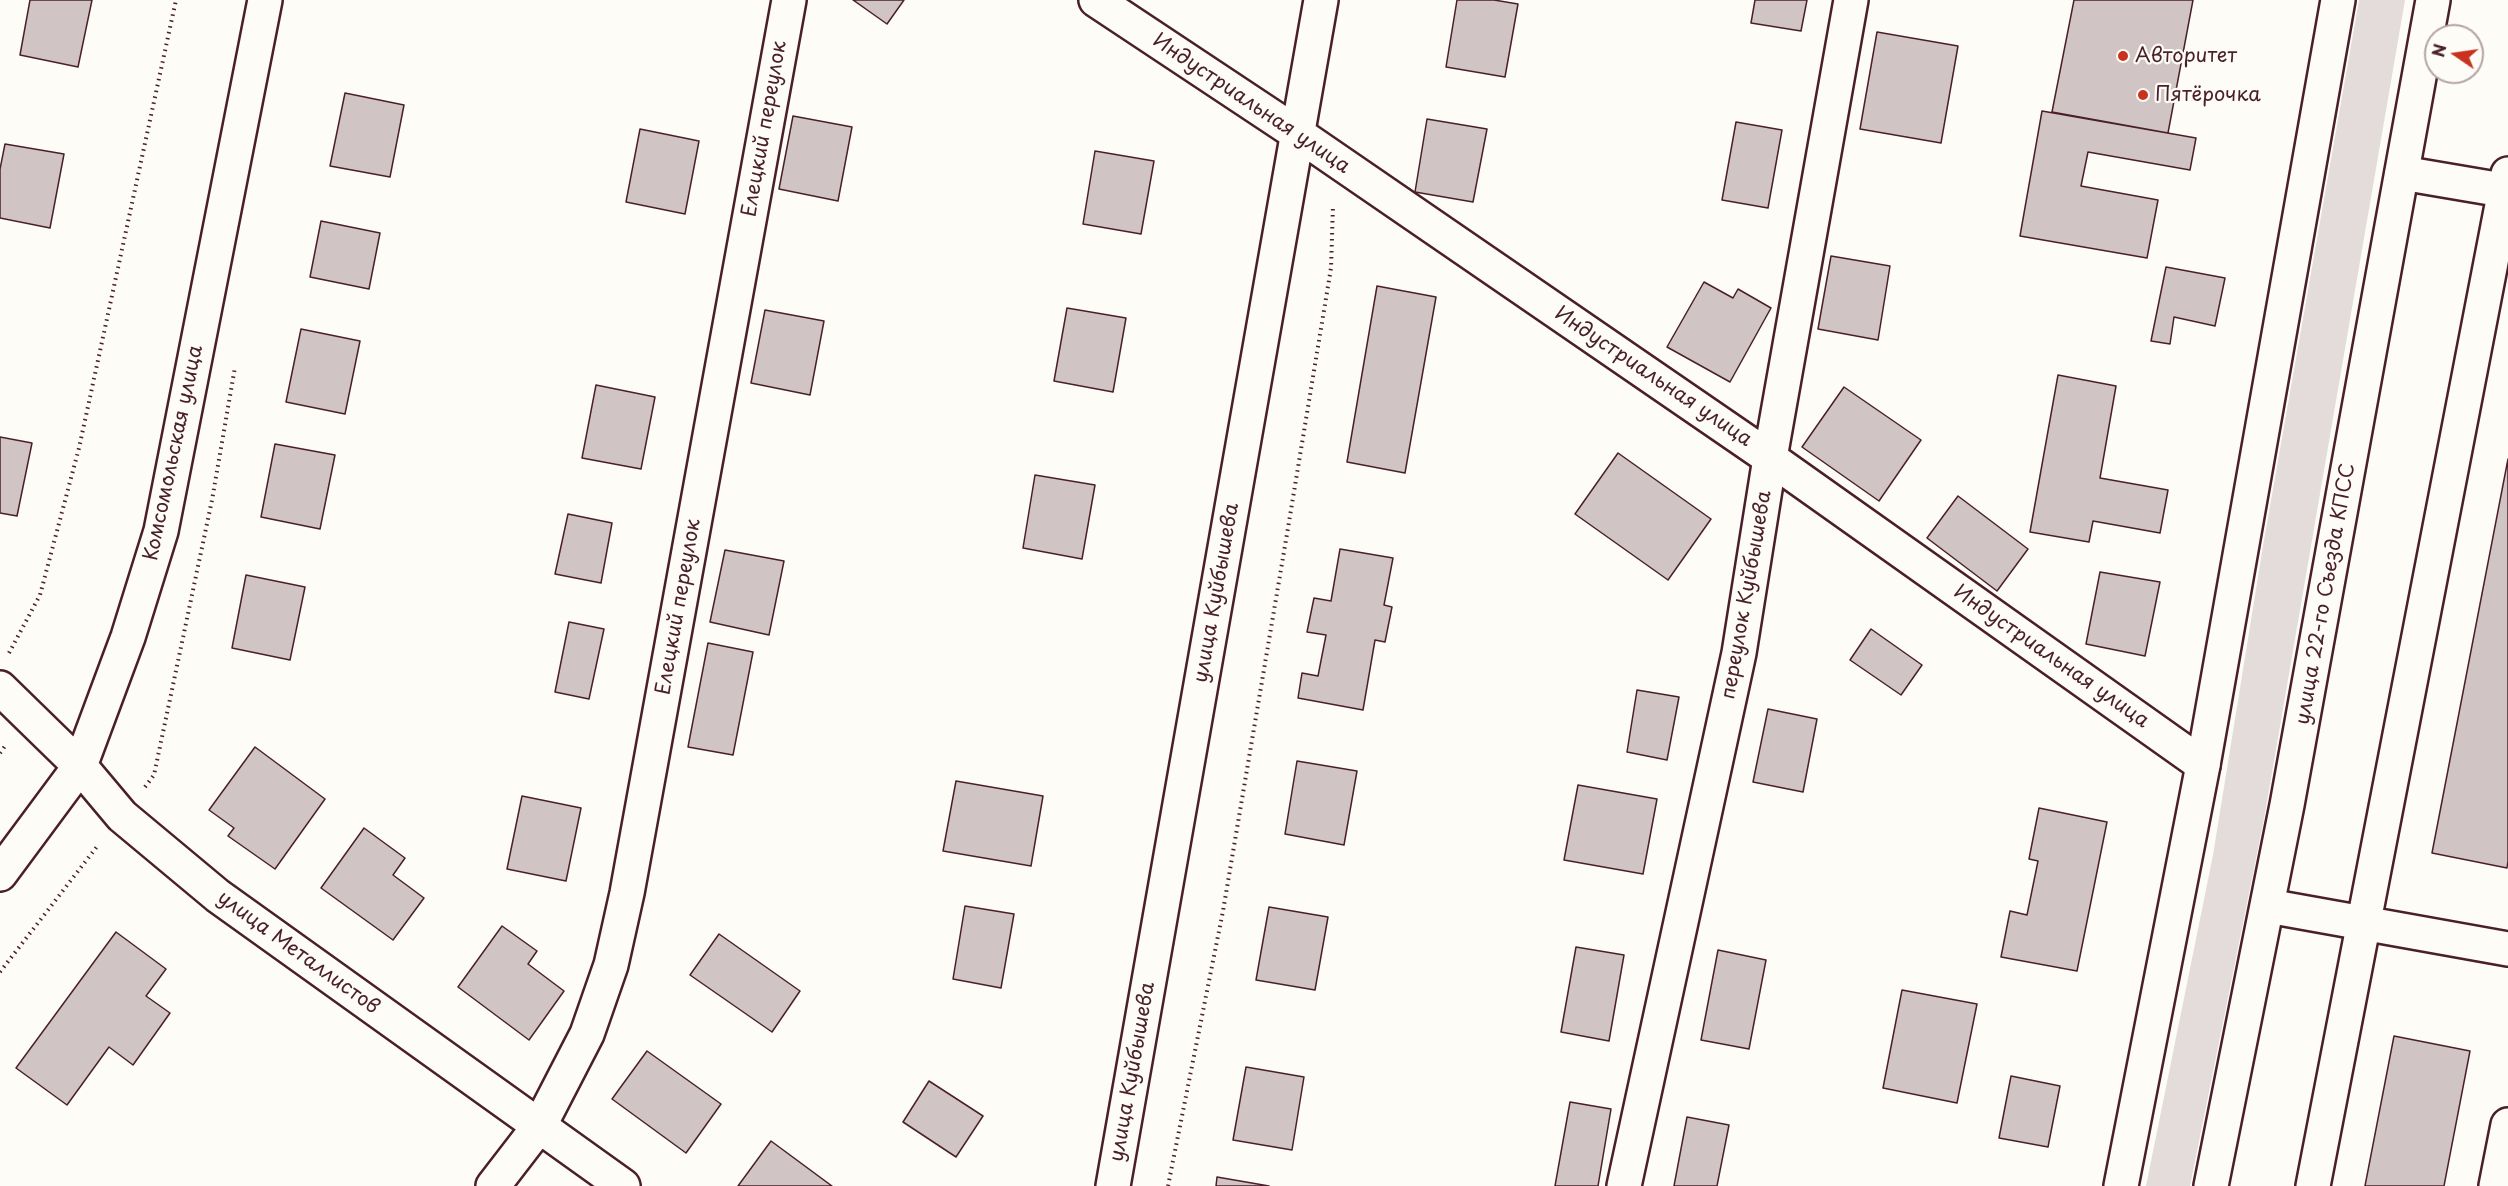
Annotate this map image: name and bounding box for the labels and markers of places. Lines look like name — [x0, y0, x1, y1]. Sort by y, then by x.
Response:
place label: Авторитет — [2135, 44, 2237, 68]
marker: Авторитет — [2116, 49, 2130, 63]
place label: Пятёрочка — [2155, 83, 2261, 107]
marker: Пятёрочка — [2136, 88, 2150, 102]

